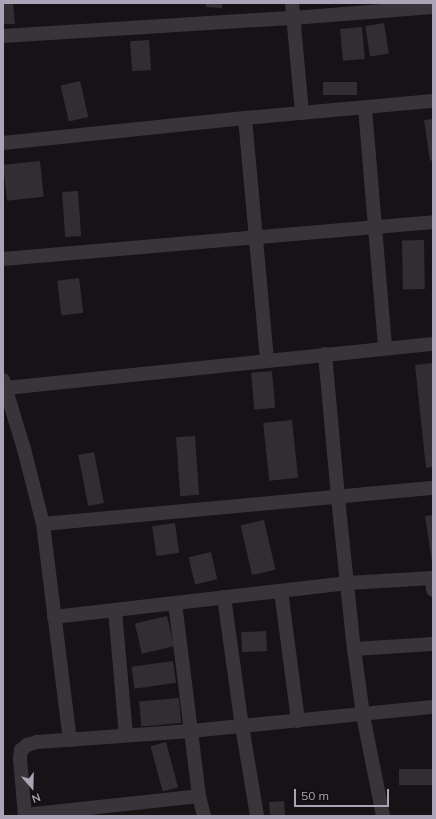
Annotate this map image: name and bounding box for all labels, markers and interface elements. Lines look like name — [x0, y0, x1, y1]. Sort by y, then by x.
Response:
north arrow — [12, 767, 52, 807]
scale bar — [296, 781, 391, 807]
text: 50 m — [301, 788, 329, 803]
text: N — [30, 790, 42, 806]

